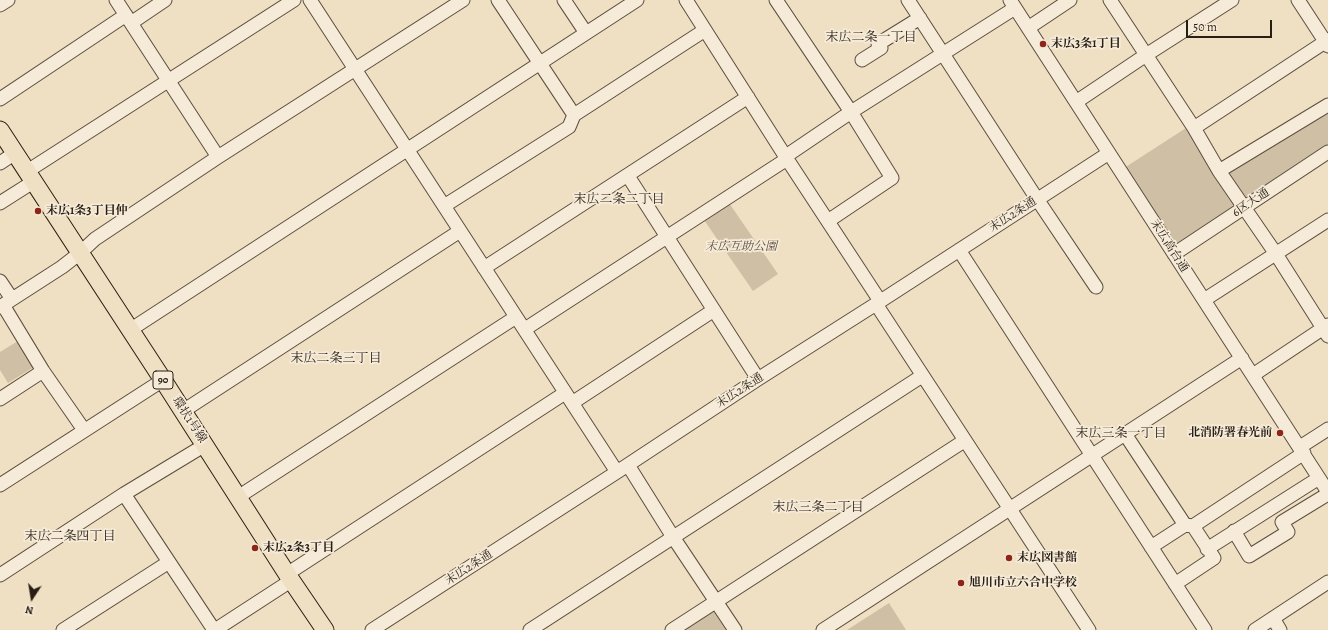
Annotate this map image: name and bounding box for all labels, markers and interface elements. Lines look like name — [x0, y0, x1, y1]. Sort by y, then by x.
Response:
scale bar — [1188, 12, 1274, 38]
text: 50 m — [1193, 19, 1217, 35]
district label: 末広二条一丁目 — [826, 30, 916, 46]
place label: 末広3条1丁目 — [1051, 37, 1120, 51]
marker: 末広3条1丁目 — [1038, 39, 1048, 49]
street label: 6区大通 — [1230, 185, 1272, 221]
district label: 末広二条二丁目 — [574, 192, 664, 208]
street label: 末広2条通 — [987, 194, 1039, 236]
place label: 末広1条3丁目仲 — [46, 204, 127, 218]
marker: 末広1条3丁目仲 — [33, 206, 43, 216]
street label: 末広高台通 — [1147, 217, 1191, 275]
park label: 末広互助公園 — [705, 240, 777, 254]
district label: 末広二条三丁目 — [291, 351, 381, 367]
street label: 末広2条通 — [714, 370, 766, 412]
road number: 90 — [153, 371, 173, 389]
street label: 環状1号線 — [169, 394, 209, 446]
district label: 末広三条一丁目 — [1076, 426, 1166, 442]
place label: 北消防署春光前 — [1188, 426, 1272, 440]
marker: 北消防署春光前 — [1275, 428, 1285, 438]
district label: 末広三条二丁目 — [773, 500, 863, 516]
district label: 末広二条四丁目 — [25, 529, 115, 545]
place label: 末広2条3丁目 — [263, 541, 334, 555]
marker: 末広2条3丁目 — [250, 543, 260, 553]
street label: 末広2条通 — [443, 547, 495, 589]
place label: 末広図書館 — [1017, 551, 1077, 565]
marker: 末広図書館 — [1004, 553, 1014, 563]
place label: 旭川市立六合中学校 — [969, 576, 1077, 590]
north arrow — [12, 578, 52, 618]
marker: 旭川市立六合中学校 — [956, 578, 966, 588]
text: N — [24, 602, 35, 618]

